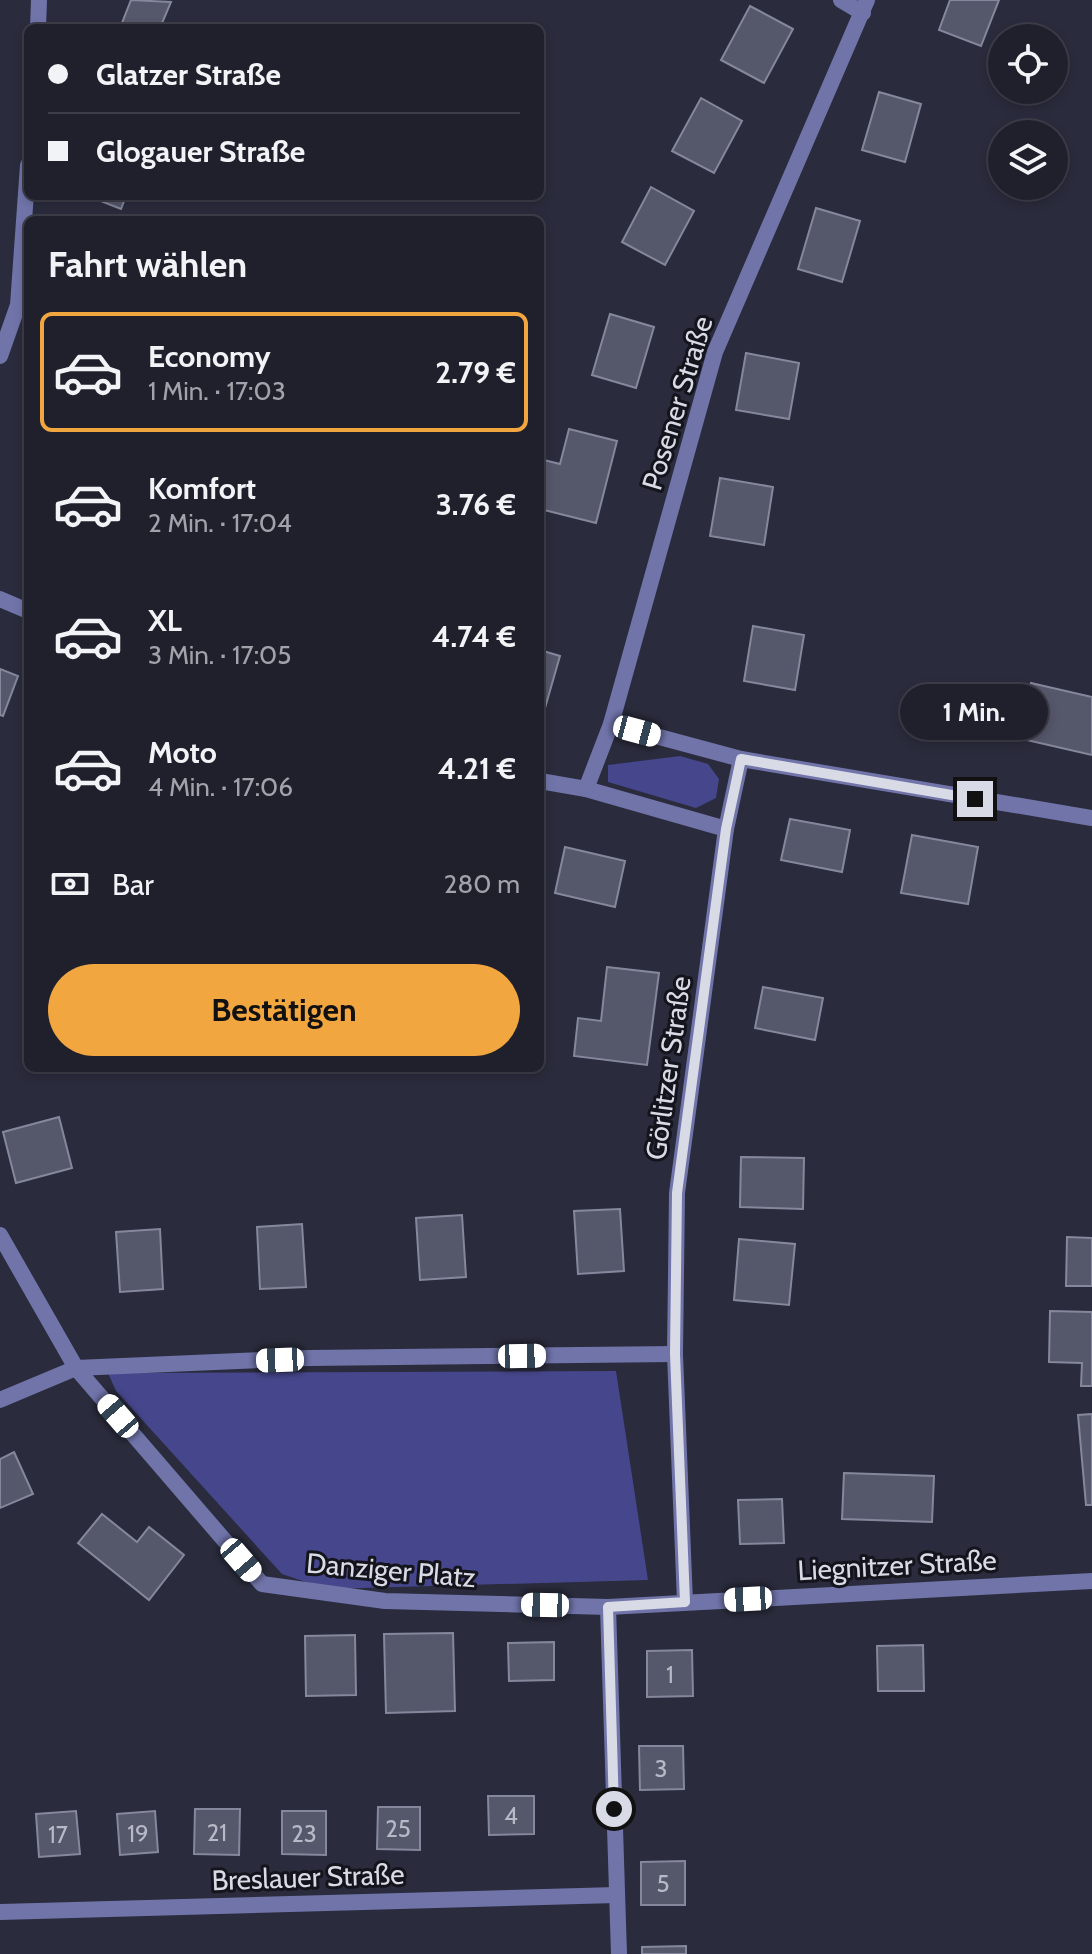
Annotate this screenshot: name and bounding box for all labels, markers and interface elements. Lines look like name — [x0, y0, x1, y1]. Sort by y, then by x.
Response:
map controls — [988, 24, 1068, 200]
button: locate — [988, 24, 1068, 104]
text: Glatzer Straße — [96, 56, 281, 93]
button: layers — [988, 120, 1068, 200]
text: Glogauer Straße — [96, 133, 305, 170]
text: Fahrt wählen — [48, 242, 247, 286]
street label: Posener Straße — [634, 312, 720, 494]
icon: car — [52, 336, 124, 408]
text: Economy — [148, 338, 271, 375]
text: 2.79 € — [435, 354, 516, 391]
text: 1 Min. · 17:03 — [148, 375, 286, 407]
icon: car — [52, 468, 124, 540]
text: Komfort — [148, 470, 256, 507]
text: 3.76 € — [436, 486, 516, 523]
text: 2 Min. · 17:04 — [148, 507, 292, 539]
icon: car — [52, 600, 124, 672]
text: XL — [148, 602, 182, 639]
text: 4.74 € — [432, 618, 516, 655]
text: 3 Min. · 17:05 — [148, 639, 291, 671]
callout: 1 Min. — [901, 683, 1049, 739]
text: 1 Min. — [942, 696, 1006, 728]
car — [611, 713, 663, 749]
icon: car — [52, 732, 124, 804]
text: Moto — [148, 734, 217, 771]
text: 4.21 € — [438, 750, 516, 787]
text: 4 Min. · 17:06 — [148, 771, 293, 803]
route end — [957, 781, 993, 817]
icon: cash — [48, 862, 92, 906]
text: Bar — [112, 866, 154, 903]
text: 280 m — [444, 868, 520, 900]
button: Bestätigen — [48, 964, 520, 1056]
street label: Görlitzer Straße — [638, 974, 698, 1162]
car — [498, 1344, 546, 1368]
car — [256, 1347, 304, 1373]
car — [93, 1390, 143, 1442]
car — [216, 1534, 266, 1586]
street label: Liegnitzer Straße — [797, 1543, 997, 1587]
street label: Danziger Platz — [305, 1546, 477, 1594]
car — [723, 1586, 773, 1612]
car — [521, 1593, 569, 1617]
house number: 1 — [666, 1660, 674, 1689]
house number: 3 — [655, 1754, 667, 1783]
route start — [596, 1791, 632, 1827]
house number: 4 — [504, 1801, 518, 1830]
house number: 25 — [385, 1814, 411, 1843]
house number: 21 — [207, 1818, 227, 1847]
house number: 19 — [127, 1819, 149, 1848]
house number: 23 — [291, 1819, 317, 1848]
house number: 17 — [48, 1820, 68, 1849]
street label: Breslauer Straße — [211, 1857, 405, 1897]
house number: 5 — [657, 1869, 669, 1898]

